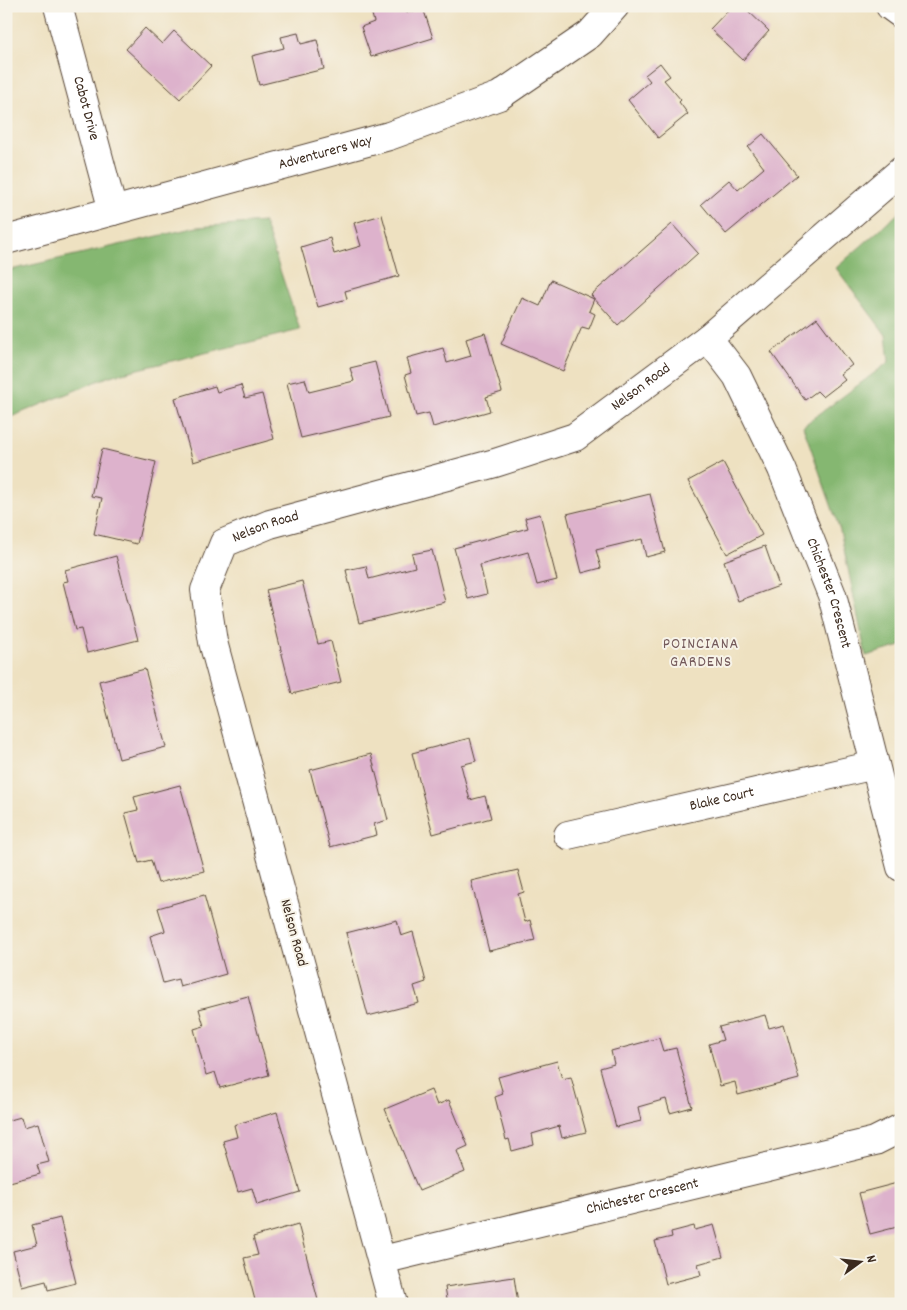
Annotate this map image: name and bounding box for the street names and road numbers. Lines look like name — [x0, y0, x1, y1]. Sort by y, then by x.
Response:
street label: Cabot Drive — [66, 74, 105, 143]
street label: Adventurers Way — [276, 130, 376, 177]
street label: Nelson Road — [607, 358, 676, 417]
street label: Nelson Road — [229, 506, 301, 549]
street label: Chichester Crescent — [800, 535, 856, 651]
street label: Blake Court — [688, 782, 757, 818]
street label: Nelson Road — [273, 897, 313, 969]
street label: Chichester Crescent — [584, 1173, 701, 1221]

